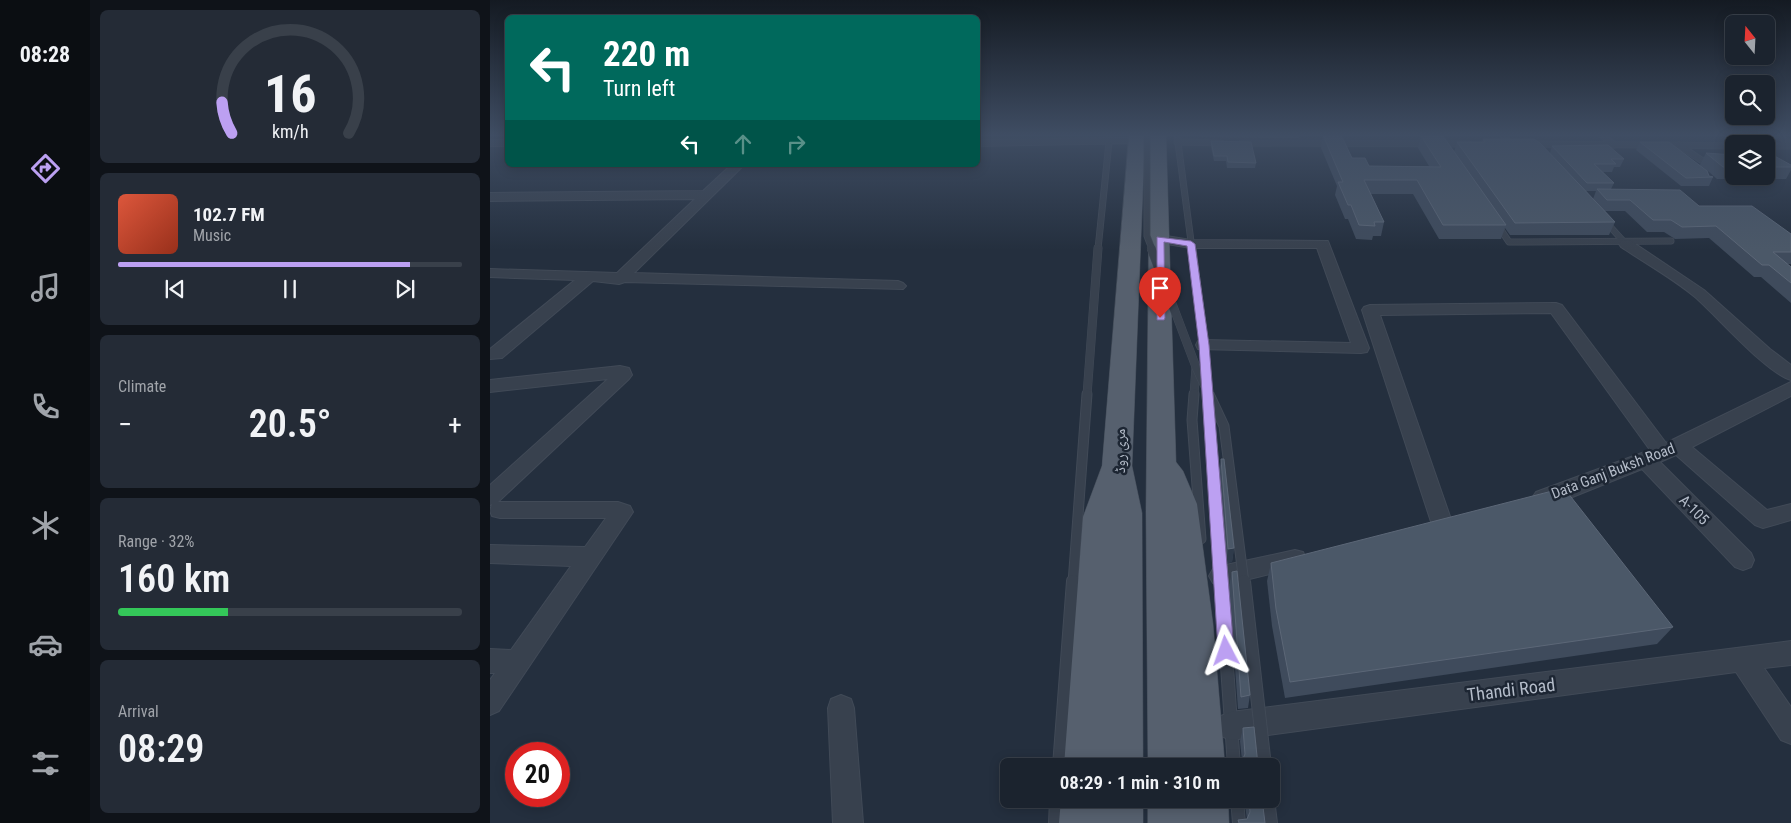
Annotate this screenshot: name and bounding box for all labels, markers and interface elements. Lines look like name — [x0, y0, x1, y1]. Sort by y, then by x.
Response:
north arrow — [1725, 15, 1775, 65]
map controls — [1725, 15, 1775, 185]
text: 220 m — [603, 34, 690, 75]
icon: left — [520, 35, 585, 100]
text: 08:28 — [20, 42, 70, 67]
text: 16 — [264, 64, 316, 125]
button: search — [1725, 75, 1775, 125]
text: Turn left — [603, 76, 675, 101]
text: km/h — [272, 121, 308, 142]
icon: left — [676, 130, 704, 158]
icon: ahead — [729, 130, 757, 158]
icon: right — [782, 130, 810, 158]
button: layers — [1725, 135, 1775, 185]
icon: directions — [28, 151, 63, 186]
text: 102.7 FM — [193, 203, 265, 226]
text: Music — [193, 226, 231, 245]
pin — [1139, 267, 1181, 318]
icon: music — [28, 270, 63, 305]
icon: arrive — [1146, 274, 1174, 302]
icon: previous — [161, 275, 189, 303]
icon: pause — [276, 275, 304, 303]
icon: next — [391, 275, 419, 303]
text: Climate — [118, 377, 166, 396]
icon: phone — [28, 389, 63, 424]
text: 20.5° — [249, 402, 331, 446]
text: − — [118, 408, 132, 441]
text: + — [448, 408, 462, 441]
street label: مری روڈ — [1111, 429, 1130, 473]
street label: Data Ganj Buksh Road — [1549, 439, 1677, 503]
street label: A-105 — [1675, 491, 1713, 529]
icon: climate — [28, 508, 63, 543]
text: Range · 32% — [118, 532, 194, 551]
text: 160 km — [118, 557, 230, 601]
position arrow — [1199, 624, 1251, 676]
icon: car — [28, 627, 63, 662]
street label: Thandi Road — [1466, 674, 1556, 705]
text: Arrival — [118, 702, 159, 721]
text: 08:29 — [118, 727, 204, 771]
speed limit sign: 20 — [505, 742, 570, 807]
icon: filters — [28, 746, 63, 781]
text: 08:29 · 1 min · 310 m — [1060, 771, 1220, 794]

